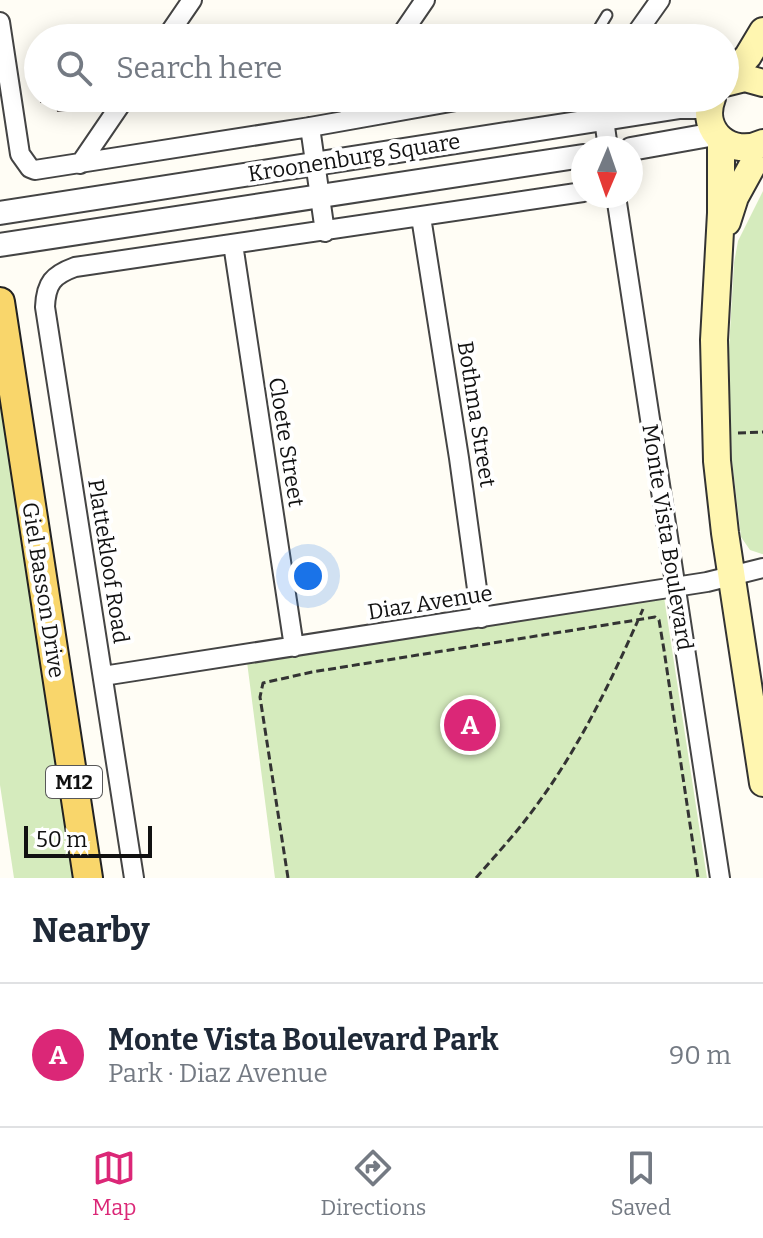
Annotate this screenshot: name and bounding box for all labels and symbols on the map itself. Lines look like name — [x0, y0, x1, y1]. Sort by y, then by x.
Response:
street label: Kroonenburg Square — [246, 127, 462, 188]
north arrow — [571, 136, 643, 208]
street label: Bothma Street — [452, 339, 501, 489]
street label: Cloete Street — [263, 375, 310, 509]
street label: Monte Vista Boulevard — [636, 422, 699, 652]
street label: Plattekloof Road — [82, 477, 135, 645]
street label: Giel Basson Drive — [16, 500, 71, 680]
your location — [288, 556, 328, 596]
street label: Diaz Avenue — [366, 579, 494, 626]
pin: A — [444, 695, 496, 755]
road number: M12 — [46, 766, 102, 798]
scale bar — [24, 822, 152, 858]

